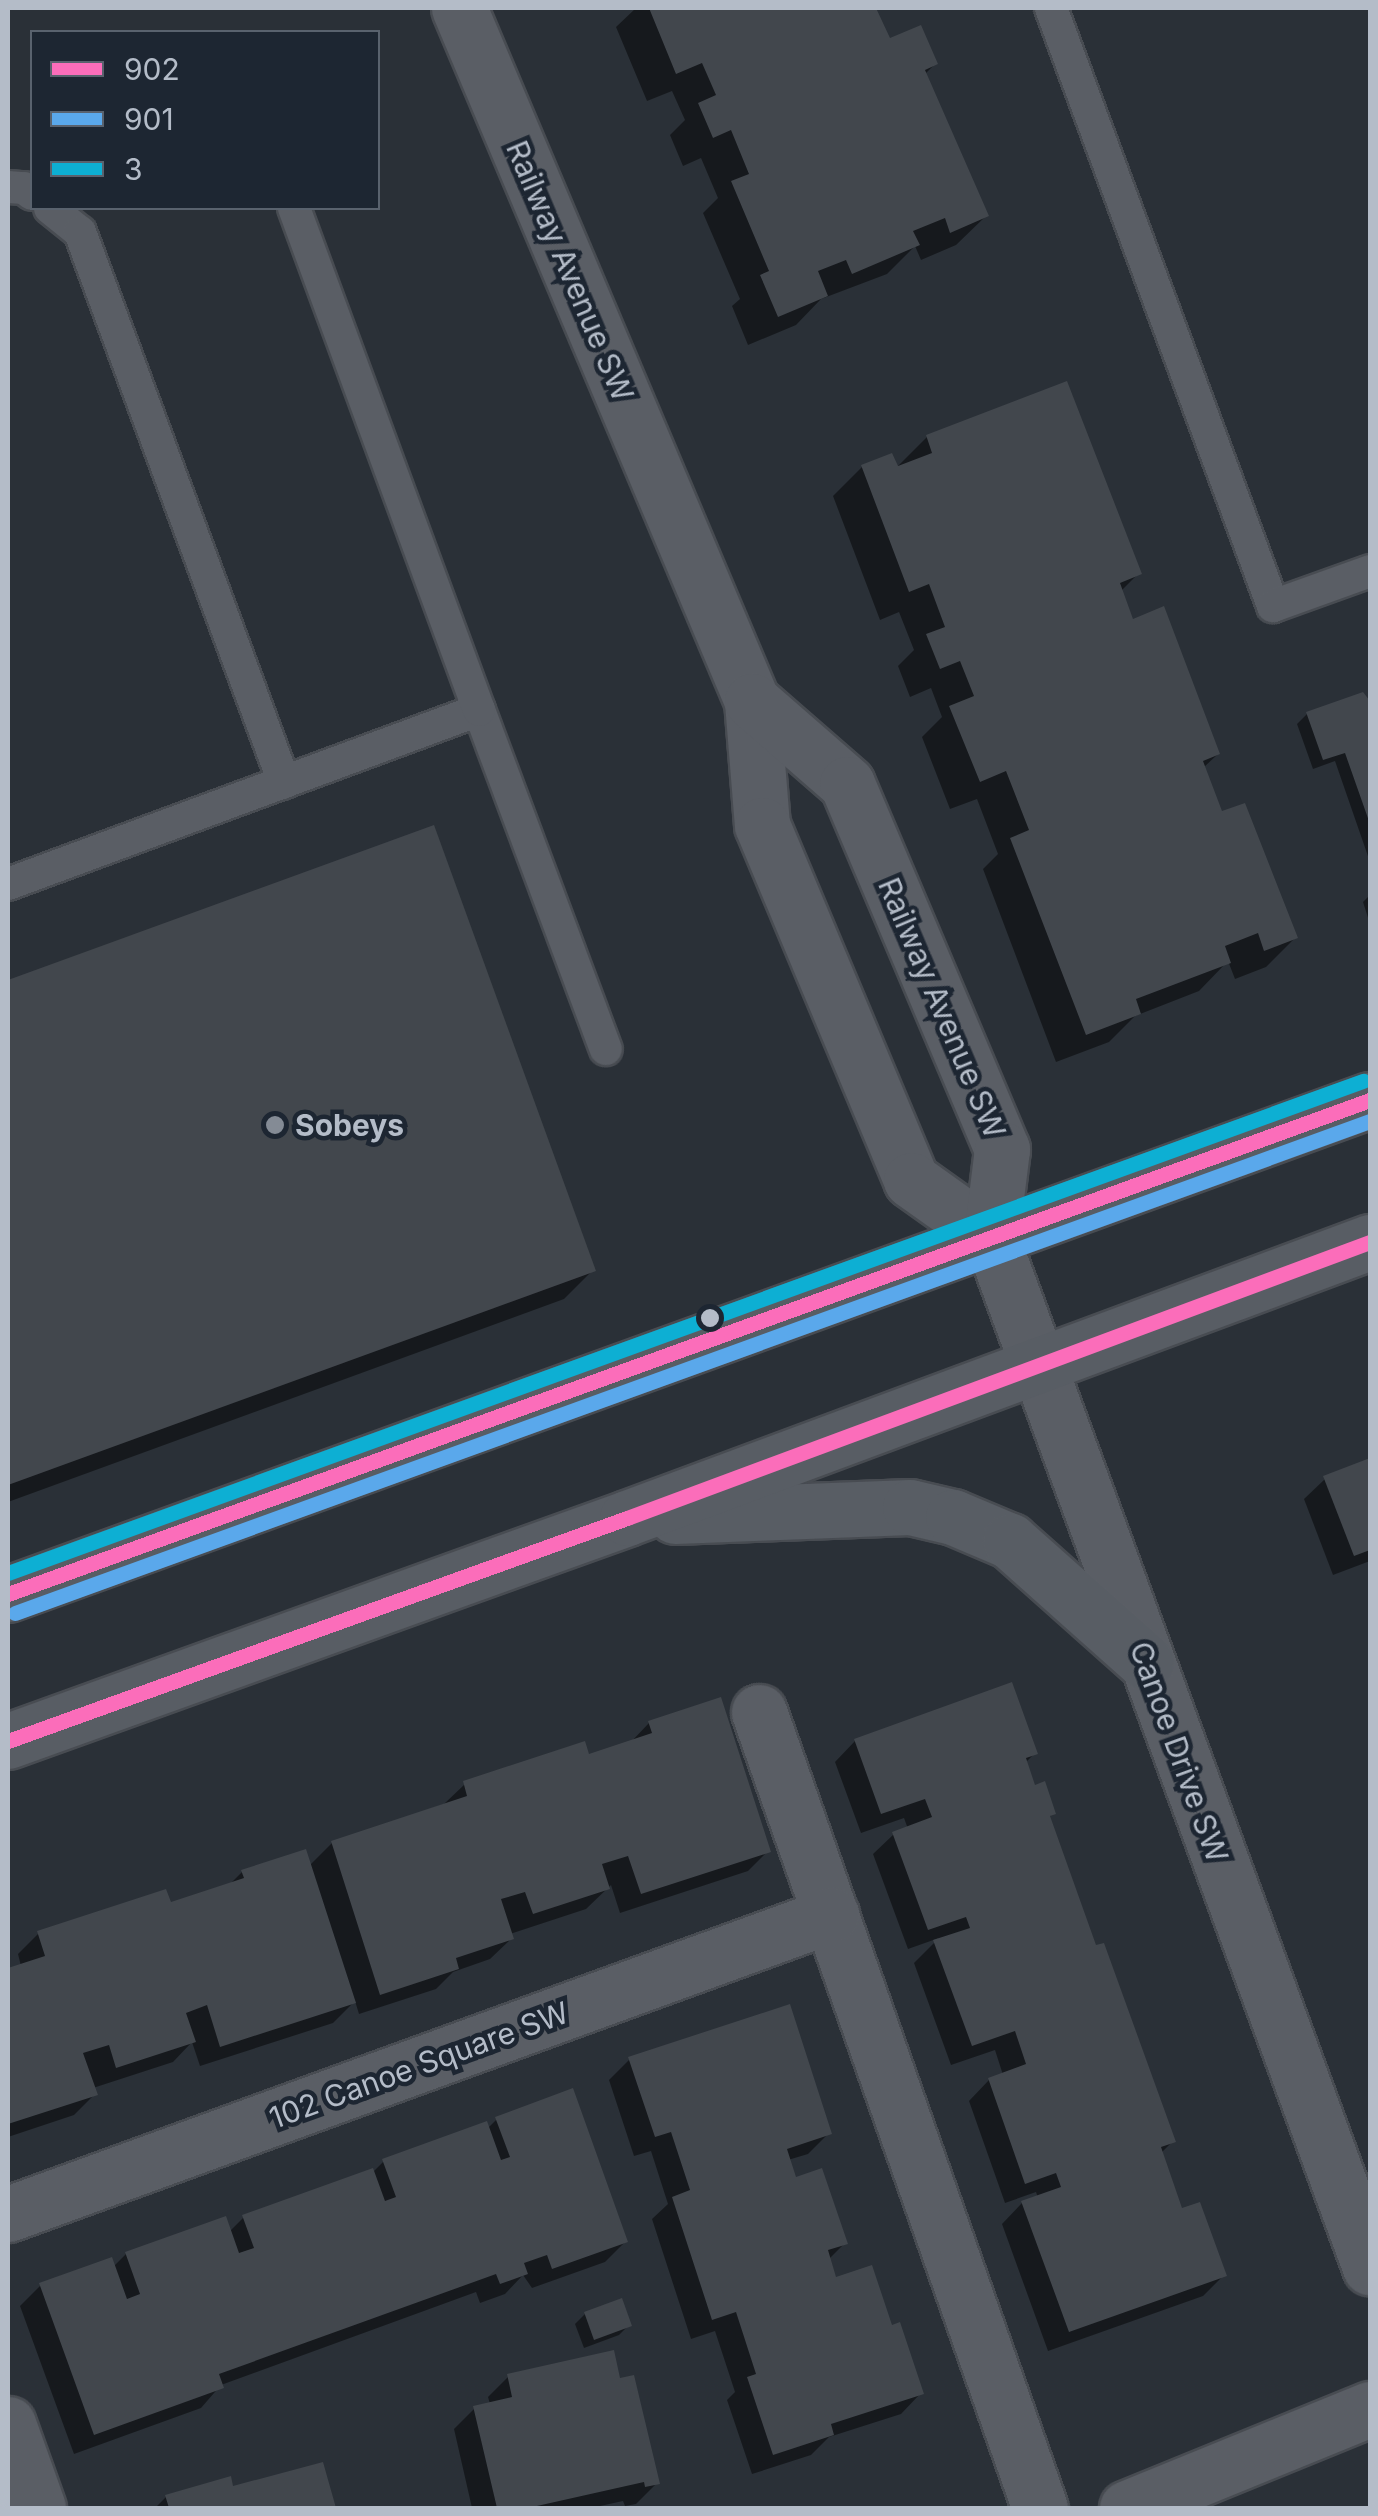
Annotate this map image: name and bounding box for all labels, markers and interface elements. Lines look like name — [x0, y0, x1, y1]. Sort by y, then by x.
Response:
legend — [30, 30, 380, 210]
text: 902 — [124, 51, 180, 87]
text: 901 — [124, 101, 174, 137]
street label: Railway Avenue SW — [499, 135, 641, 407]
text: 3 — [124, 151, 143, 187]
street label: Railway Avenue SW — [871, 872, 1013, 1144]
place label: Sobeys — [295, 1107, 404, 1143]
marker: Sobeys — [264, 1114, 286, 1136]
unlabelled marker — [700, 1308, 720, 1328]
street label: Canoe Drive SW — [1122, 1637, 1236, 1867]
street label: 102 Canoe Square SW — [264, 1994, 574, 2136]

